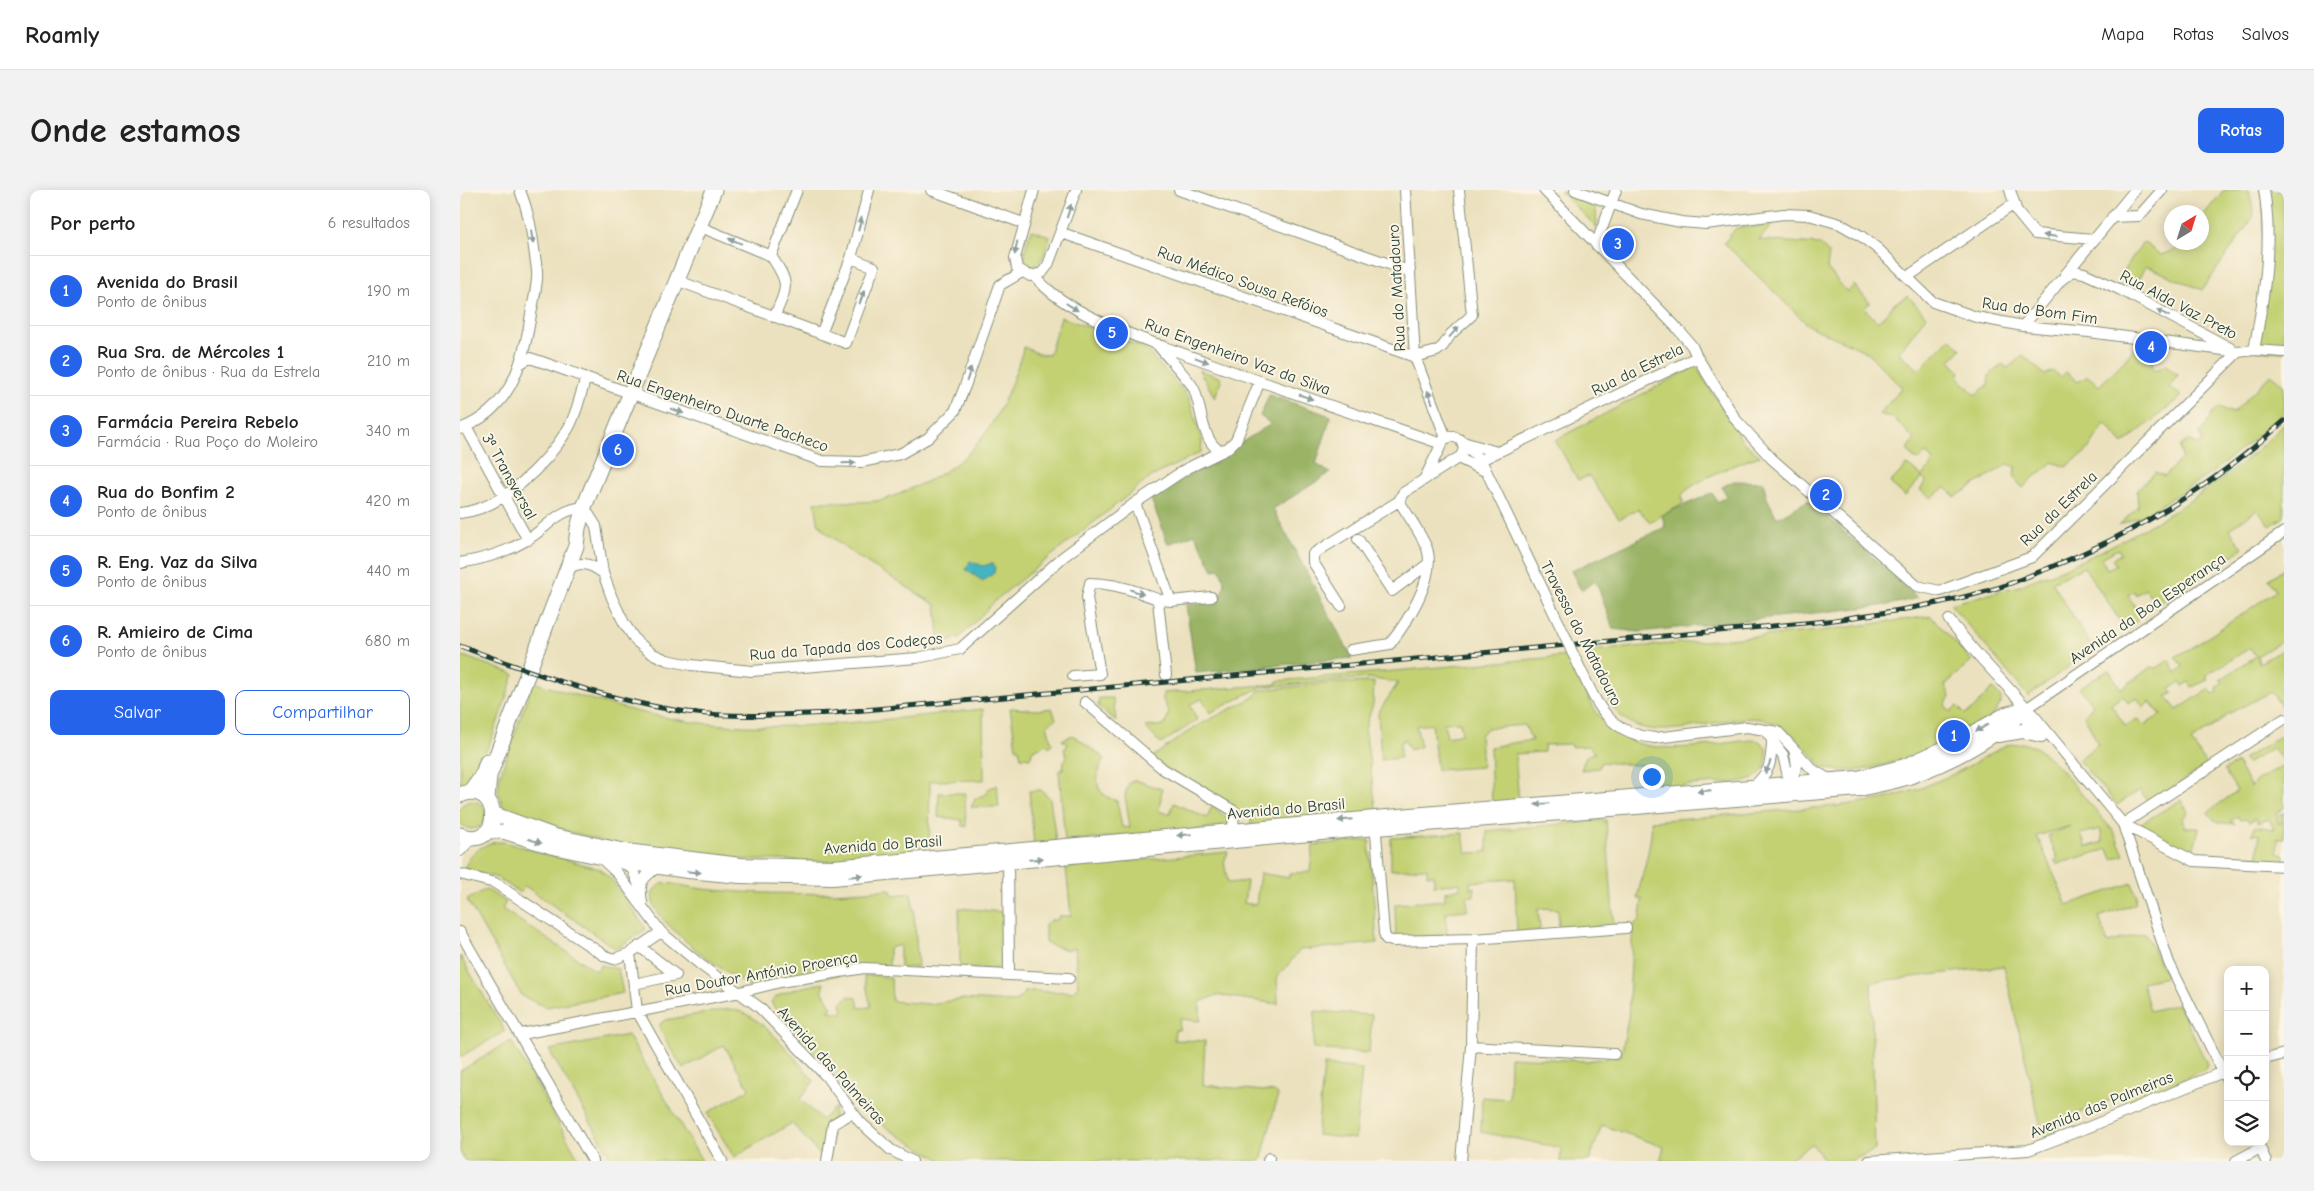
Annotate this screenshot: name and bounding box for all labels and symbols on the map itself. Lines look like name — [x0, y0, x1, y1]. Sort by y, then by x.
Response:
one-way arrow — [1066, 204, 1073, 219]
north arrow — [2164, 205, 2209, 250]
one-way arrow — [856, 217, 864, 232]
street label: Rua do Matadouro — [1385, 224, 1409, 352]
pin: 3 — [1602, 225, 1634, 263]
one-way arrow — [528, 229, 536, 245]
one-way arrow — [2042, 231, 2058, 239]
one-way arrow — [728, 236, 742, 244]
one-way arrow — [1012, 241, 1020, 257]
street label: Rua Médico Sousa Refóios — [1155, 243, 1331, 321]
street label: Rua Alda Vaz Preto — [2117, 266, 2240, 343]
one-way arrow — [859, 290, 866, 305]
street label: Rua do Bom Fim — [1981, 294, 2099, 328]
one-way arrow — [1066, 302, 1079, 312]
one-way arrow — [2156, 309, 2171, 317]
pin: 5 — [1096, 314, 1128, 352]
street label: Rua Engenheiro Vaz da Silva — [1142, 315, 1333, 399]
one-way arrow — [1448, 327, 1460, 339]
pin: 4 — [2135, 328, 2167, 366]
street label: Rua da Estrela — [1589, 340, 1686, 400]
one-way arrow — [1194, 357, 1209, 364]
street label: Rua Engenheiro Duarte Pacheco — [615, 366, 831, 456]
one-way arrow — [966, 366, 974, 381]
one-way arrow — [1426, 390, 1434, 405]
one-way arrow — [1298, 394, 1313, 401]
one-way arrow — [670, 408, 685, 415]
street label: 3ª Transversal — [478, 430, 540, 523]
pin: 6 — [602, 431, 634, 469]
one-way arrow — [841, 459, 857, 467]
street label: Rua da Estrela — [2016, 467, 2101, 550]
pin: 2 — [1810, 476, 1842, 514]
street label: Avenida da Boa Esperança — [2066, 550, 2229, 668]
street label: Travessa do Matadouro — [1537, 558, 1625, 709]
one-way arrow — [1130, 588, 1145, 596]
street label: Rua da Tapada dos Codeços — [749, 630, 944, 664]
pin: 1 — [1938, 717, 1970, 755]
one-way arrow — [1976, 724, 1989, 733]
one-way arrow — [1764, 760, 1772, 775]
your location — [1639, 764, 1665, 790]
one-way arrow — [1696, 787, 1712, 795]
street label: Avenida do Brasil — [1226, 795, 1346, 823]
one-way arrow — [1534, 800, 1550, 808]
one-way arrow — [1337, 816, 1353, 824]
one-way arrow — [1175, 831, 1191, 839]
street label: Avenida do Brasil — [823, 832, 943, 858]
one-way arrow — [528, 838, 543, 846]
one-way arrow — [1028, 855, 1044, 863]
one-way arrow — [687, 868, 703, 876]
one-way arrow — [849, 872, 865, 880]
street label: Rua Doutor António Proença — [663, 948, 859, 1000]
street label: Avenida das Palmeiras — [773, 1003, 889, 1129]
street label: Avenida das Palmeiras — [2027, 1068, 2176, 1142]

